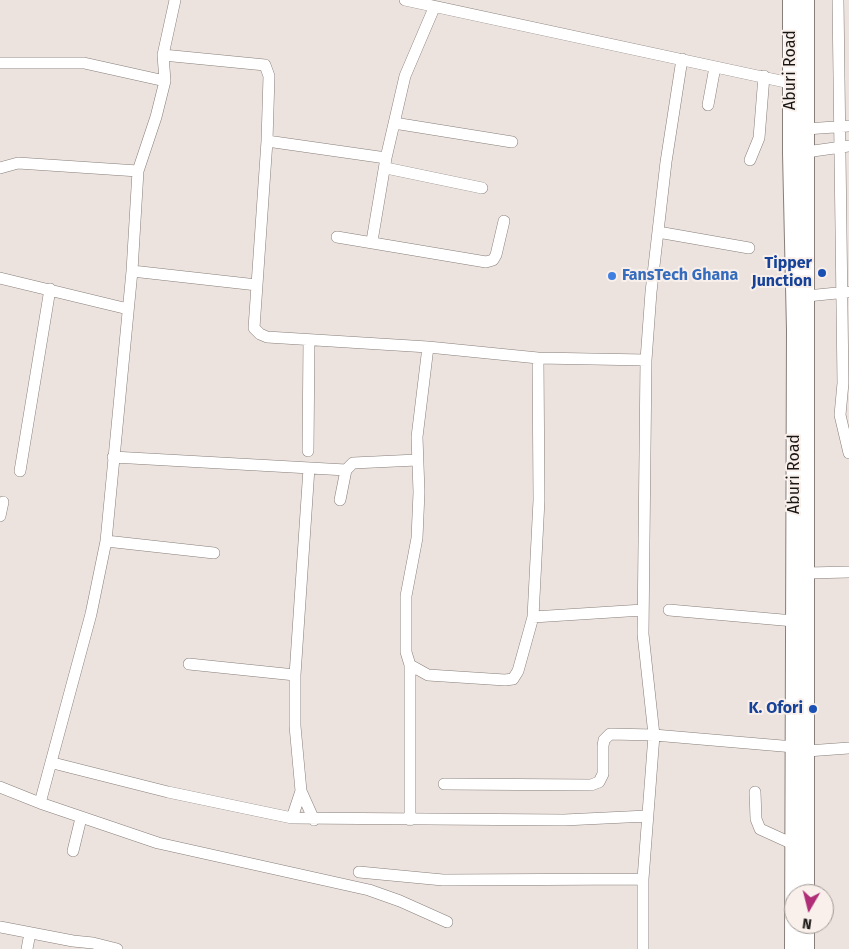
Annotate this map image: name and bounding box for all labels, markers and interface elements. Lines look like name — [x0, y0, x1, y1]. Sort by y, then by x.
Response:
street label: Aburi Road — [781, 30, 801, 110]
place label: Tipper Junction — [752, 254, 812, 292]
place label: FansTech Ghana — [622, 266, 738, 286]
marker: Tipper Junction — [816, 267, 828, 279]
marker: FansTech Ghana — [606, 270, 618, 282]
street label: Aburi Road — [785, 434, 805, 514]
place label: K. Ofori — [748, 699, 803, 719]
marker: K. Ofori — [807, 703, 819, 715]
north arrow — [784, 884, 834, 934]
text: N — [801, 914, 813, 932]

